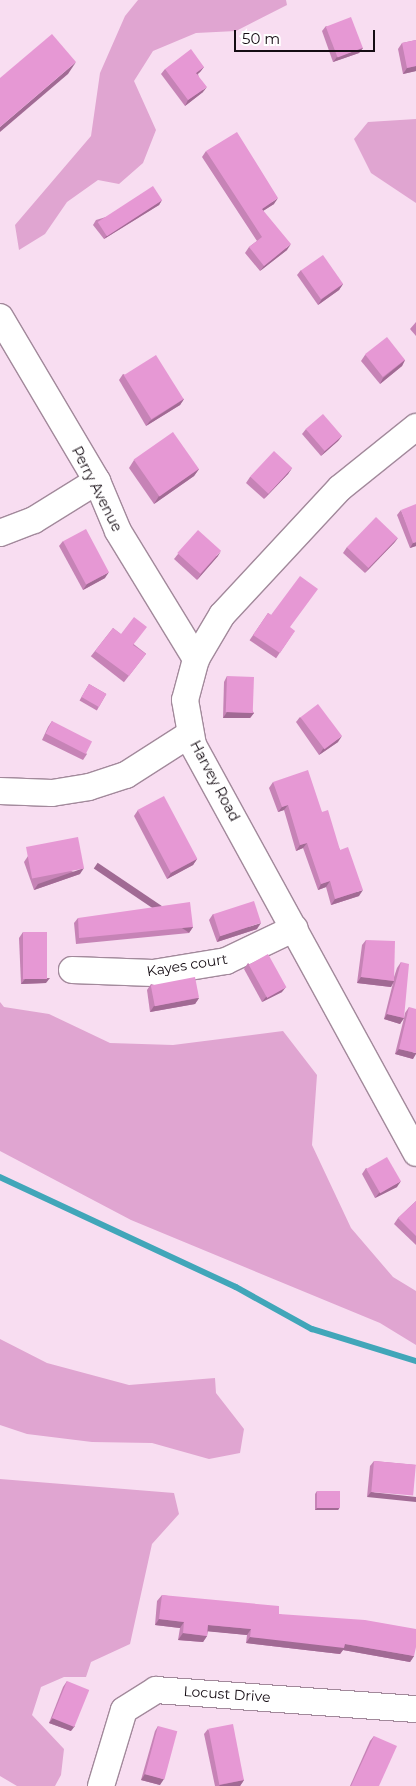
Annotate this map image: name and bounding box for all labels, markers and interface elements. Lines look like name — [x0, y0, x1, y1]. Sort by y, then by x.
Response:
scale bar — [236, 20, 377, 52]
text: 50 m — [242, 29, 280, 48]
street label: Perry Avenue — [68, 444, 126, 534]
street label: Harvey Road — [187, 738, 243, 824]
street label: Kayes court — [145, 950, 229, 980]
street label: Locust Drive — [183, 1683, 271, 1705]

